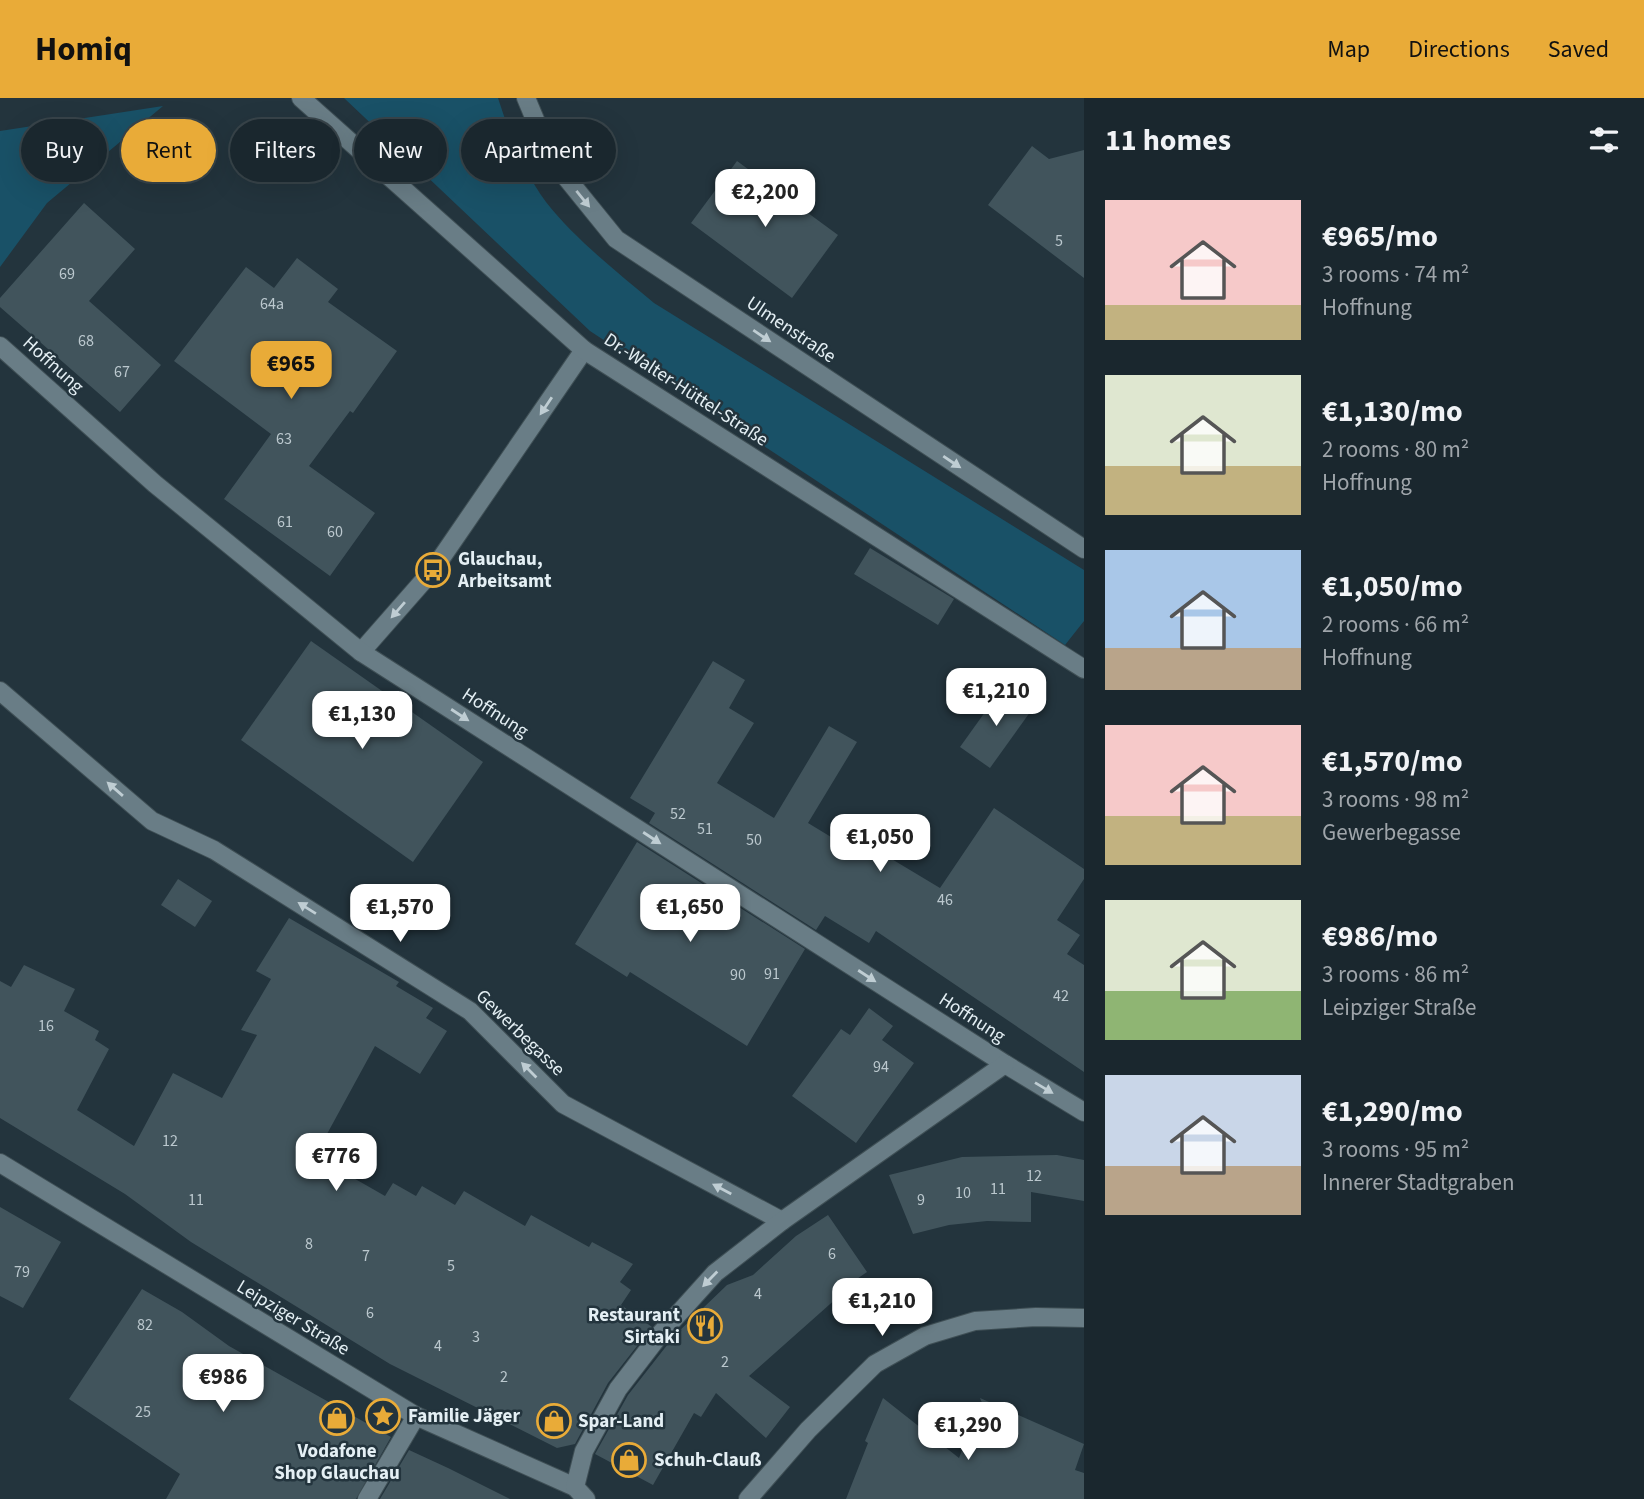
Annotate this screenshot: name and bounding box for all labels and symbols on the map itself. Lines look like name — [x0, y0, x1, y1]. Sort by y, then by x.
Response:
pin: €2,200 — [708, 170, 822, 229]
one-way arrow — [576, 189, 591, 207]
house number: 5 — [1055, 230, 1063, 252]
house number: 69 — [59, 263, 75, 285]
street label: Ulmenstraße — [741, 290, 841, 370]
house number: 64a — [260, 293, 284, 315]
street label: Dr.-Walter-Hüttel-Straße — [598, 327, 774, 453]
one-way arrow — [753, 329, 772, 342]
street label: Hoffnung — [16, 330, 90, 400]
house number: 68 — [78, 330, 94, 352]
pin: €965 — [250, 342, 332, 401]
house number: 67 — [114, 361, 130, 383]
one-way arrow — [539, 397, 553, 415]
house number: 63 — [276, 428, 292, 450]
one-way arrow — [943, 455, 961, 469]
house number: 61 — [277, 511, 293, 533]
house number: 60 — [327, 521, 343, 543]
place label: Glauchau, Arbeitsamt — [457, 546, 552, 595]
bus stop icon: Glauchau, Arbeitsamt — [414, 551, 452, 589]
one-way arrow — [390, 601, 406, 619]
pin: €1,210 — [939, 668, 1053, 728]
street label: Hoffnung — [456, 681, 534, 745]
pin: €1,130 — [305, 692, 419, 751]
one-way arrow — [450, 709, 470, 722]
one-way arrow — [106, 781, 124, 797]
house number: 52 — [670, 803, 686, 825]
pin: €1,050 — [823, 814, 937, 874]
house number: 51 — [697, 818, 713, 840]
house number: 50 — [746, 829, 762, 851]
one-way arrow — [642, 831, 661, 844]
pin: €1,570 — [343, 884, 457, 944]
pin: €1,650 — [633, 884, 747, 944]
house number: 46 — [937, 889, 953, 911]
one-way arrow — [298, 902, 317, 915]
house number: 91 — [764, 963, 780, 985]
house number: 90 — [730, 964, 746, 986]
one-way arrow — [857, 969, 876, 982]
street label: Gewerbegasse — [469, 983, 571, 1083]
house number: 42 — [1053, 985, 1069, 1007]
street label: Hoffnung — [933, 986, 1011, 1050]
house number: 16 — [38, 1015, 54, 1037]
house number: 94 — [873, 1056, 889, 1078]
one-way arrow — [521, 1062, 538, 1079]
one-way arrow — [1035, 1082, 1054, 1094]
house number: 12 — [162, 1130, 178, 1152]
pin: €776 — [295, 1134, 377, 1193]
house number: 12 — [1026, 1165, 1042, 1187]
house number: 11 — [990, 1178, 1006, 1200]
house number: 10 — [955, 1182, 971, 1204]
one-way arrow — [711, 1183, 731, 1195]
house number: 11 — [188, 1189, 204, 1211]
house number: 9 — [917, 1189, 925, 1211]
house number: 8 — [305, 1233, 313, 1255]
house number: 6 — [828, 1243, 836, 1265]
house number: 7 — [362, 1245, 370, 1267]
house number: 5 — [447, 1255, 455, 1277]
house number: 79 — [14, 1261, 30, 1283]
one-way arrow — [703, 1270, 719, 1287]
street label: Leipziger Straße — [231, 1274, 355, 1362]
pin: €1,210 — [825, 1278, 939, 1338]
house number: 4 — [754, 1283, 762, 1305]
house number: 6 — [366, 1302, 374, 1324]
place label: Restaurant Sirtaki — [588, 1302, 680, 1351]
restaurant icon: Restaurant Sirtaki — [686, 1307, 724, 1345]
house number: 82 — [137, 1314, 153, 1336]
house number: 3 — [472, 1326, 480, 1348]
house number: 4 — [434, 1335, 442, 1357]
house number: 2 — [721, 1351, 729, 1373]
pin: €986 — [182, 1354, 264, 1414]
house number: 2 — [500, 1366, 508, 1388]
place icon: Familie Jäger — [364, 1397, 402, 1435]
shop icon: Vodafone Shop Glauchau — [318, 1399, 356, 1437]
house number: 25 — [135, 1401, 151, 1423]
shop icon: Spar-Land — [535, 1402, 573, 1440]
pin: €1,290 — [911, 1402, 1025, 1462]
place label: Familie Jäger — [408, 1403, 520, 1430]
place label: Spar-Land — [578, 1408, 664, 1435]
place label: Vodafone Shop Glauchau — [274, 1438, 400, 1487]
shop icon: Schuh-Clauß — [610, 1441, 648, 1479]
place label: Schuh-Clauß — [654, 1447, 762, 1474]

